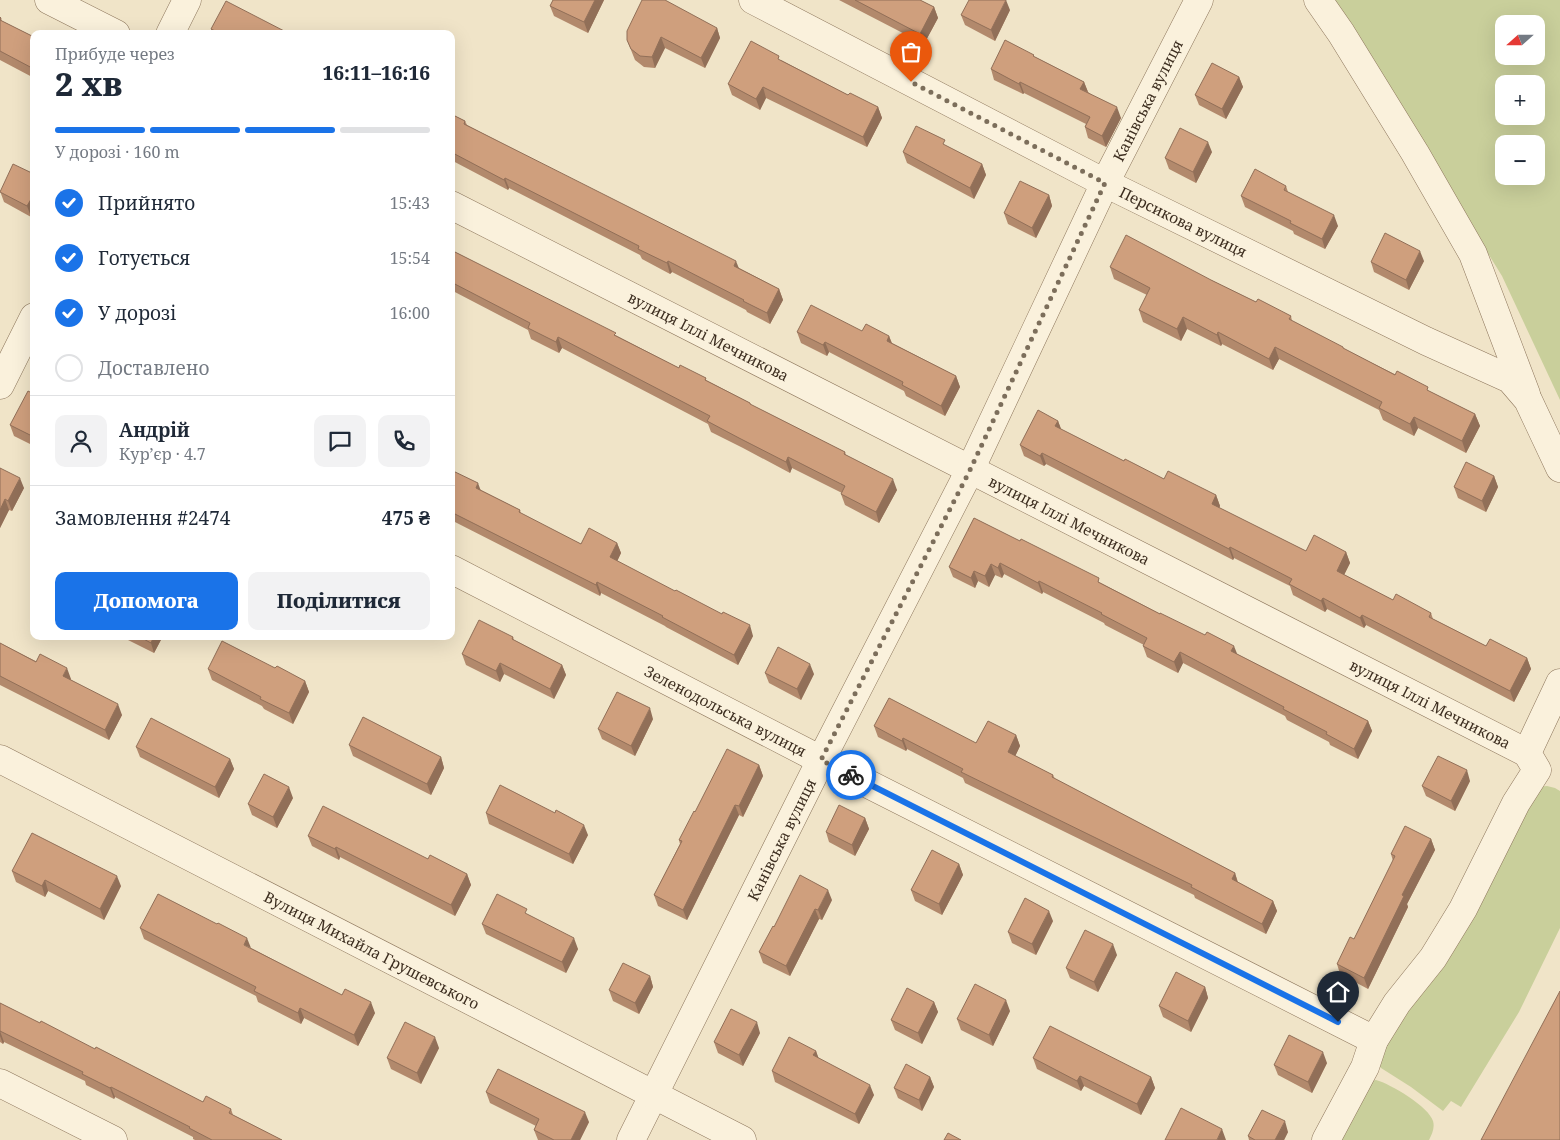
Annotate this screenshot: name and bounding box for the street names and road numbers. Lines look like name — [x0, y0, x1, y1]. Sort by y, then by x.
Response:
street label: Канівська вулиця — [1108, 36, 1187, 165]
street label: Персикова вулиця — [1116, 182, 1250, 261]
street label: вулиця Іллі Мечникова — [625, 287, 792, 385]
street label: вулиця Іллі Мечникова — [986, 471, 1153, 569]
street label: вулиця Іллі Мечникова — [1346, 654, 1514, 753]
street label: Зеленодольська вулиця — [641, 661, 810, 761]
street label: Канівська вулиця — [742, 775, 820, 904]
street label: Вулиця Михайла Грушевського — [261, 886, 483, 1014]

